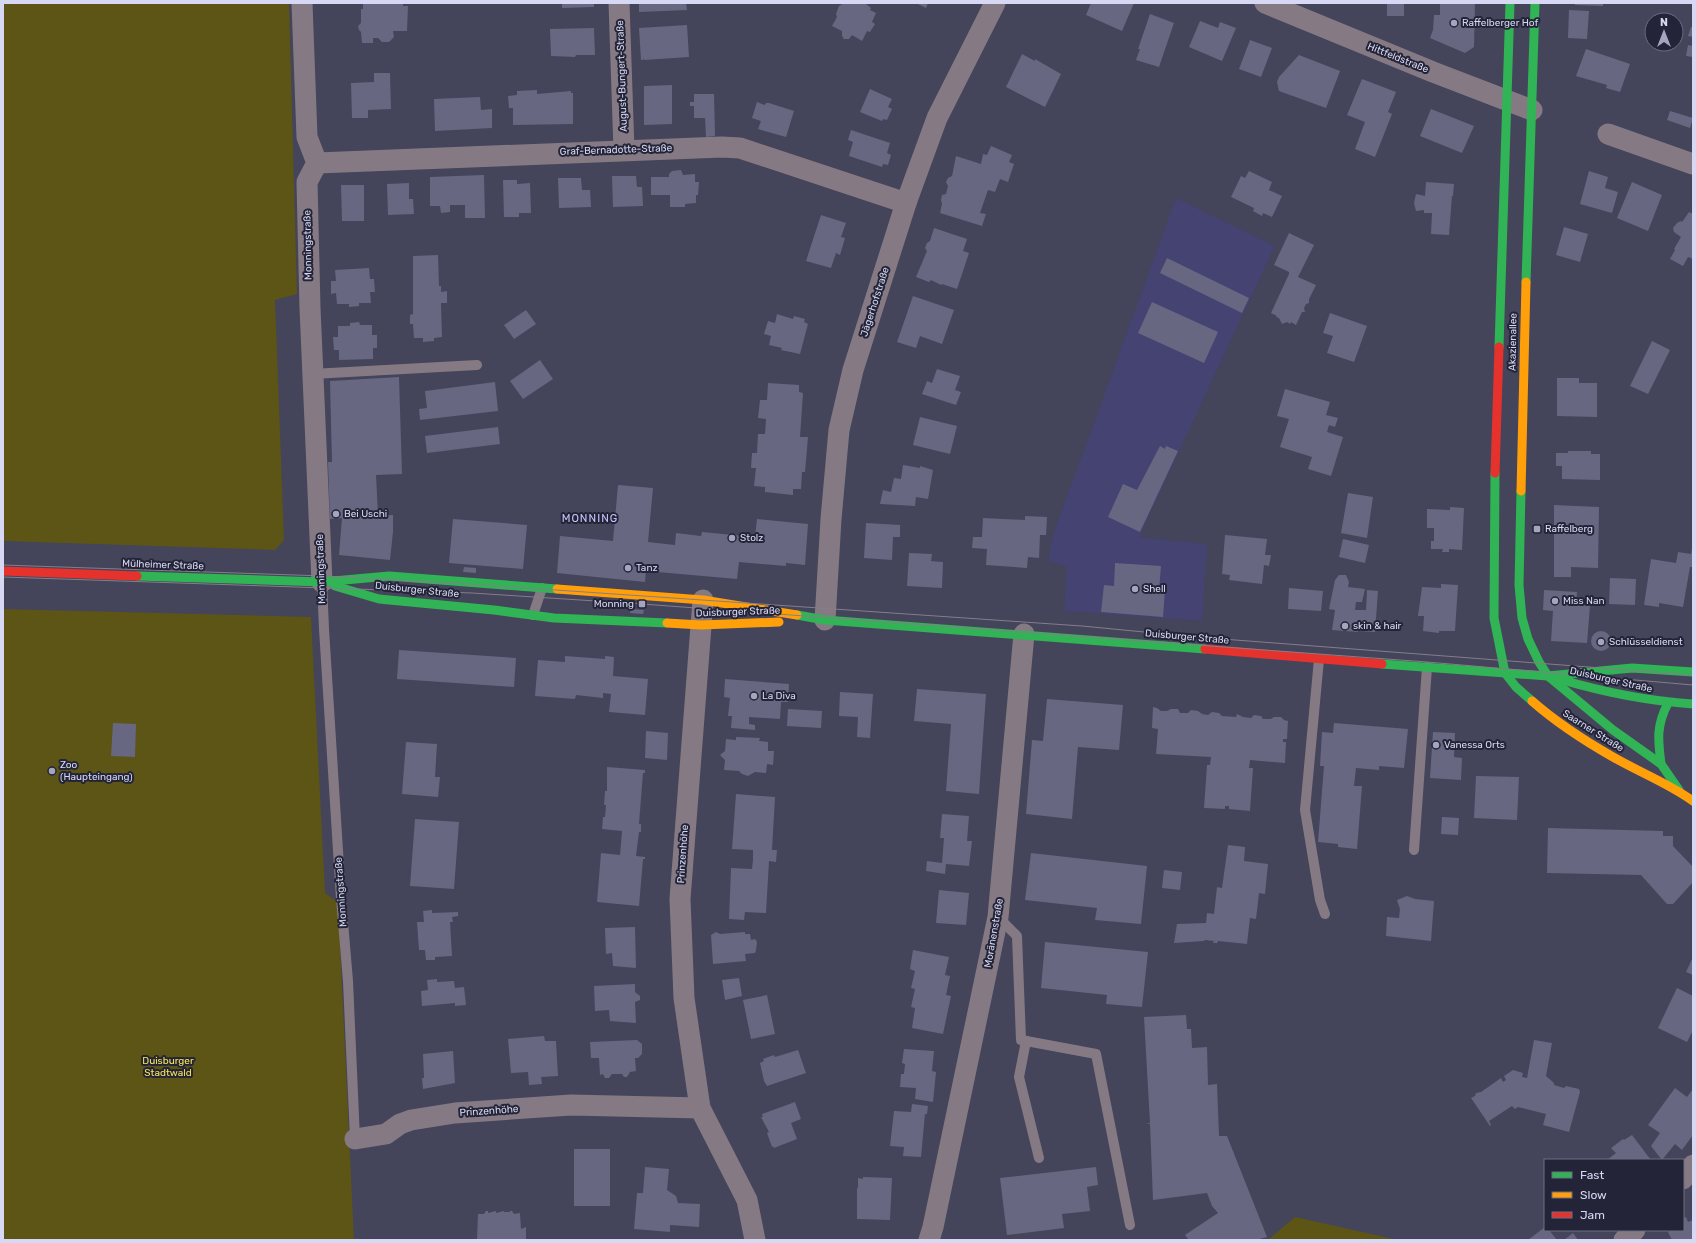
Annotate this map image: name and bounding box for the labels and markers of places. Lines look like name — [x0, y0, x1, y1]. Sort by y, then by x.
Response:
place label: Raffelberger Hof — [1462, 17, 1539, 29]
marker: Raffelberger Hof — [1449, 18, 1459, 28]
place label: Bei Uschi — [344, 508, 387, 520]
marker: Bei Uschi — [331, 509, 341, 519]
place label: Raffelberg — [1545, 523, 1593, 535]
marker: Raffelberg — [1532, 524, 1542, 534]
place label: Stolz — [740, 532, 763, 544]
marker: Stolz — [727, 533, 737, 543]
place label: Tanz — [636, 562, 658, 574]
marker: Tanz — [623, 563, 633, 573]
place label: Shell — [1143, 583, 1166, 595]
marker: Shell — [1130, 584, 1140, 594]
place label: Miss Nan — [1563, 595, 1605, 607]
marker: Miss Nan — [1550, 596, 1560, 606]
place label: Monning — [594, 598, 634, 610]
marker: Monning — [637, 599, 647, 609]
place label: skin & hair — [1353, 620, 1402, 632]
marker: skin & hair — [1340, 621, 1350, 631]
place label: Schlüsseldienst — [1609, 636, 1683, 648]
marker: Schlüsseldienst — [1596, 637, 1606, 647]
place label: La Diva — [762, 690, 796, 702]
marker: La Diva — [749, 691, 759, 701]
place label: Vanessa Orts — [1444, 739, 1505, 751]
marker: Vanessa Orts — [1431, 740, 1441, 750]
place label: Zoo (Haupteingang) — [60, 759, 133, 783]
marker: Zoo (Haupteingang) — [47, 766, 57, 776]

